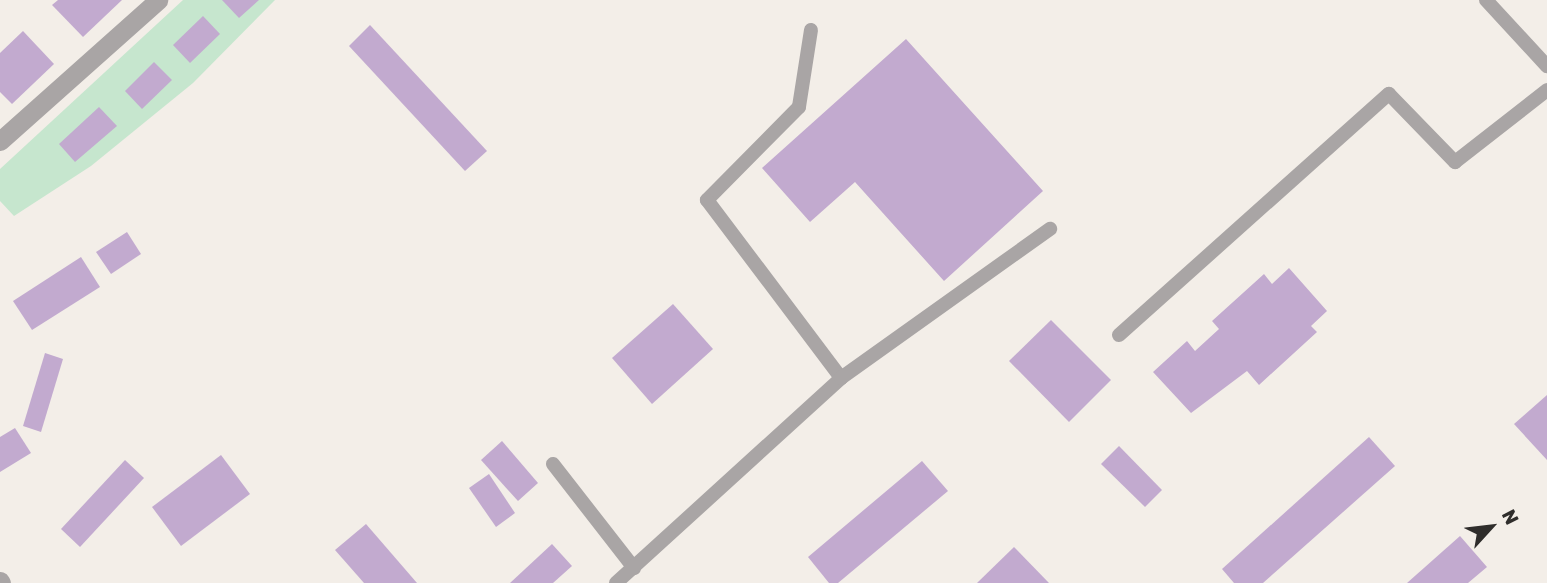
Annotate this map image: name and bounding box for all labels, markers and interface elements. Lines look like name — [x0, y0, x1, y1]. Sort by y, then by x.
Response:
north arrow — [1456, 492, 1526, 562]
text: N — [1497, 506, 1524, 529]

